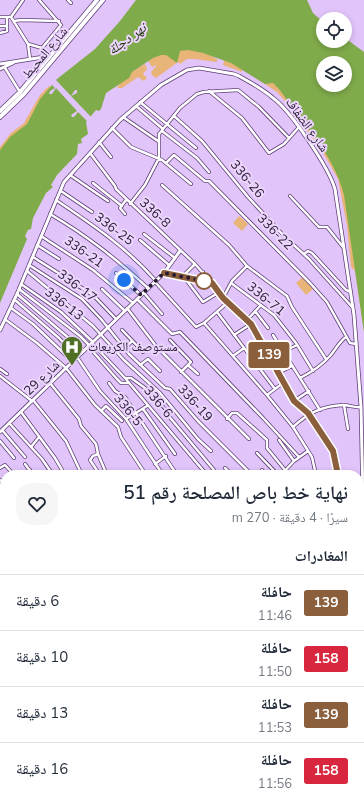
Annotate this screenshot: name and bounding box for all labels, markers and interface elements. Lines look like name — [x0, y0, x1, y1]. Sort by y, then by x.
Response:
map controls — [316, 12, 352, 92]
button: locate — [316, 12, 352, 48]
water label: نهر دجلة — [104, 17, 152, 59]
street label: شارع المحيط — [18, 23, 72, 83]
button: layers — [316, 56, 352, 92]
street label: شارع الضفاف — [281, 94, 333, 156]
street label: 336-26 — [226, 156, 268, 202]
street label: 336-8 — [135, 194, 175, 232]
street label: 336-25 — [91, 208, 137, 250]
street label: 336-22 — [253, 210, 297, 254]
street label: 336-21 — [61, 232, 107, 272]
street label: 336-17 — [54, 265, 100, 307]
your location — [114, 270, 134, 290]
unlabelled marker — [195, 272, 213, 290]
street label: 336-71 — [243, 278, 289, 320]
street label: 336-13 — [41, 283, 87, 325]
hospital icon: مستوصف الكريعات — [59, 334, 85, 367]
place label: مستوصف الكريعات — [88, 338, 178, 356]
line badge: 139 — [246, 342, 292, 368]
text: 139 — [256, 345, 282, 364]
street label: شارع 29 — [20, 356, 64, 400]
street label: 336-19 — [173, 380, 217, 426]
street label: 336-6 — [139, 382, 177, 422]
street label: 336-5 — [109, 390, 147, 430]
text: نهاية خط باص المصلحة رقم 51 — [123, 480, 348, 506]
button: heart — [16, 483, 58, 525]
text: سيرًا · 4 دقيقة · 270 m — [232, 509, 348, 527]
text: المغادرات — [295, 546, 348, 566]
text: حافلة — [261, 582, 292, 602]
text: 6 دقيقة — [16, 591, 59, 611]
text: 139 — [313, 593, 339, 612]
text: 11:46 — [258, 607, 292, 625]
text: حافلة — [261, 638, 292, 658]
text: 10 دقيقة — [16, 647, 68, 667]
text: 158 — [313, 649, 339, 668]
text: 11:50 — [258, 663, 292, 681]
text: حافلة — [261, 694, 292, 714]
text: 13 دقيقة — [16, 703, 68, 723]
text: 139 — [313, 705, 339, 724]
text: 11:53 — [258, 719, 292, 737]
text: حافلة — [261, 750, 292, 770]
text: 16 دقيقة — [16, 759, 68, 779]
text: 158 — [313, 761, 339, 780]
text: 11:56 — [258, 775, 292, 793]

